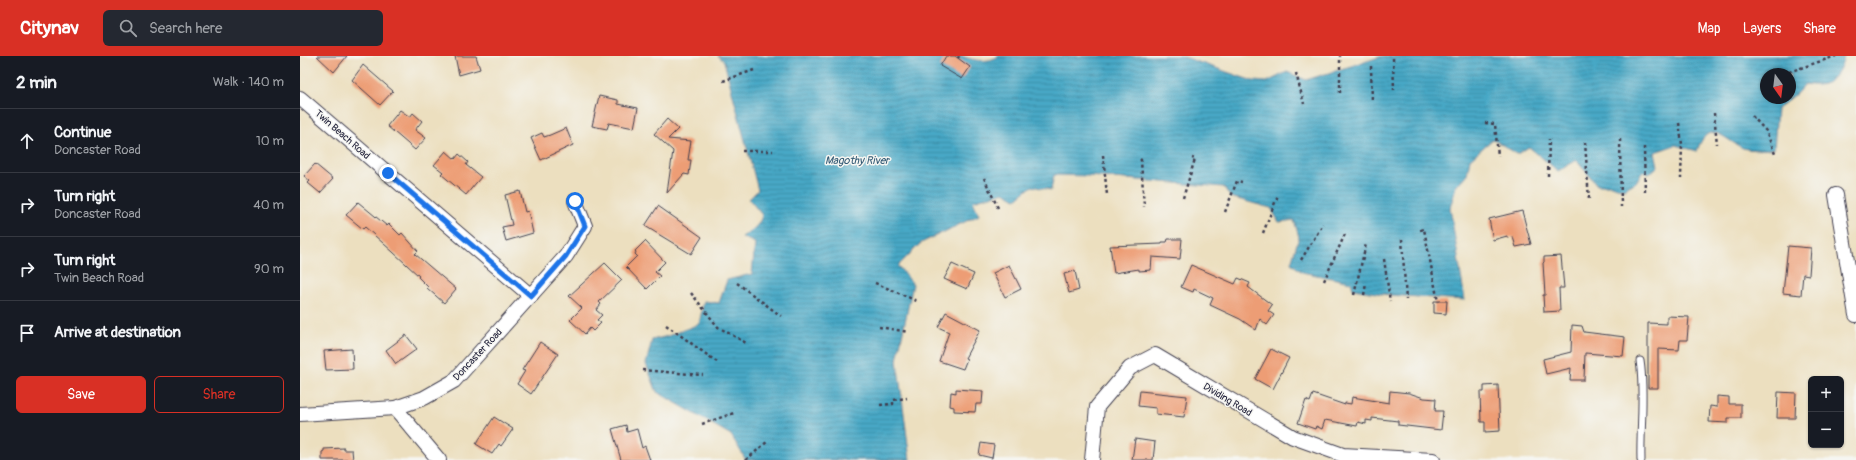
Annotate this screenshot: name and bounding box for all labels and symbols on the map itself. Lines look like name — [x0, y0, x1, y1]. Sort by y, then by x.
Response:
north arrow — [1760, 68, 1796, 104]
street label: Twin Beach Road — [312, 107, 373, 162]
water label: Magothy River — [825, 154, 891, 167]
route end — [379, 164, 397, 182]
route start — [566, 192, 584, 210]
street label: Doncaster Road — [451, 326, 505, 383]
street label: Dividing Road — [1201, 381, 1254, 419]

